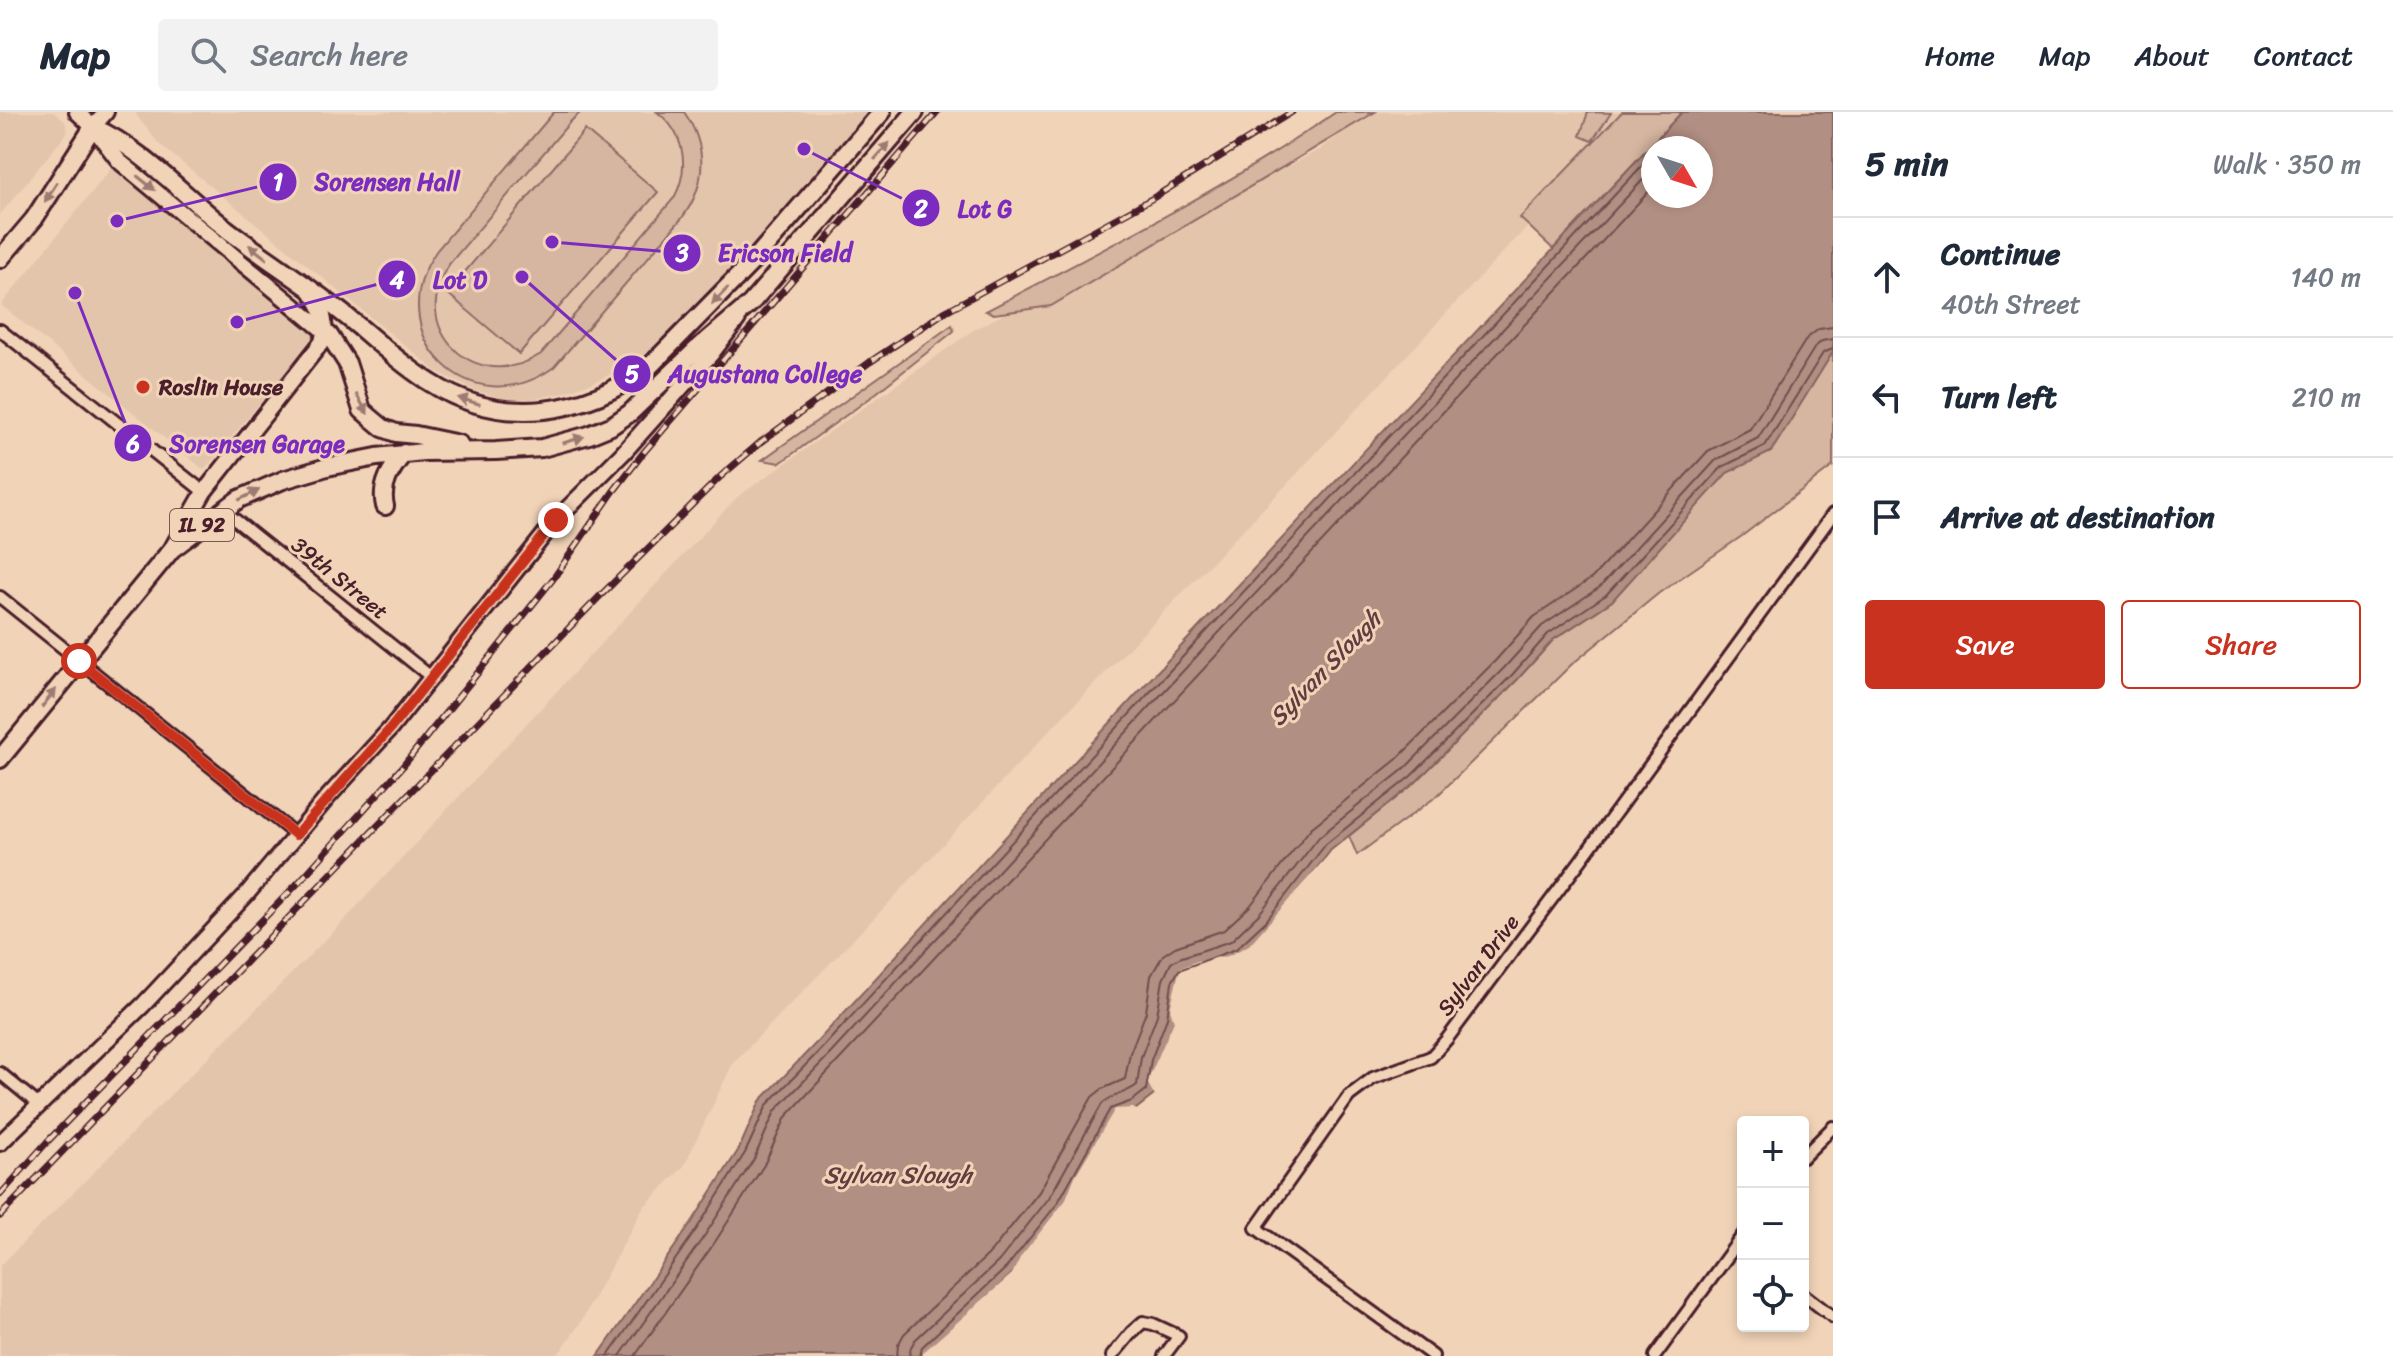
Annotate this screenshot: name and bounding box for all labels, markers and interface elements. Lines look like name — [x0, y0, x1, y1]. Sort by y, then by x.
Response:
search box — [158, 19, 718, 91]
text: Map — [40, 22, 110, 89]
text: Search here — [250, 28, 408, 82]
text: Home — [1925, 31, 1995, 80]
text: Map — [2039, 31, 2090, 80]
text: About — [2134, 31, 2210, 80]
text: Contact — [2254, 31, 2353, 80]
icon: search — [186, 33, 230, 77]
text: 5 min — [1865, 134, 1948, 194]
north arrow — [1641, 136, 1713, 208]
one-way arrow — [872, 141, 890, 160]
text: Walk · 350 m — [2213, 141, 2361, 187]
callout: Sorensen Hall — [258, 158, 476, 206]
text: 1 — [273, 161, 283, 203]
text: Sorensen Hall — [313, 161, 461, 203]
one-way arrow — [136, 174, 156, 191]
one-way arrow — [44, 181, 58, 203]
callout: Lot G — [901, 184, 1028, 232]
text: 2 — [913, 188, 928, 230]
text: Lot G — [958, 188, 1013, 230]
text: Continue — [1941, 227, 2060, 281]
callout: Ericson Field — [662, 229, 868, 277]
text: 3 — [674, 232, 689, 274]
text: Ericson Field — [718, 232, 855, 274]
one-way arrow — [248, 245, 268, 261]
text: 140 m — [2290, 254, 2361, 300]
callout: Lot D — [377, 255, 504, 303]
icon: ahead — [1865, 255, 1909, 299]
text: 4 — [390, 259, 405, 301]
text: Lot D — [433, 259, 488, 301]
text: 40th Street — [1941, 281, 2081, 327]
one-way arrow — [711, 287, 729, 306]
callout: Augustana College — [612, 350, 878, 398]
text: 5 — [625, 353, 640, 395]
text: Augustana College — [667, 353, 863, 395]
place label: Roslin House — [158, 368, 284, 407]
text: Turn left — [1941, 370, 2057, 424]
text: 210 m — [2292, 374, 2361, 420]
icon: left — [1865, 375, 1909, 419]
marker: Roslin House — [134, 378, 152, 396]
one-way arrow — [355, 393, 369, 415]
one-way arrow — [457, 394, 481, 407]
callout: Sorensen Garage — [113, 419, 360, 467]
text: 6 — [125, 423, 140, 465]
text: Sorensen Garage — [168, 423, 345, 465]
one-way arrow — [561, 433, 585, 446]
one-way arrow — [238, 488, 261, 501]
text: Arrive at destination — [1941, 490, 2215, 544]
icon: arrive — [1865, 495, 1909, 539]
route end — [538, 502, 574, 538]
road number: IL 92 — [170, 509, 234, 541]
street label: 39th Street — [283, 526, 398, 630]
water label: Sylvan Slough — [1258, 598, 1393, 736]
button: Save — [1865, 600, 2105, 689]
button: Share — [2121, 600, 2361, 689]
route start — [61, 643, 97, 679]
one-way arrow — [41, 688, 57, 708]
street label: Sylvan Drive — [1426, 905, 1530, 1024]
map controls — [1737, 1116, 1809, 1332]
button: + — [1737, 1116, 1809, 1188]
water label: Sylvan Slough — [824, 1154, 975, 1196]
button: − — [1737, 1188, 1809, 1260]
button: locate — [1737, 1260, 1809, 1332]

